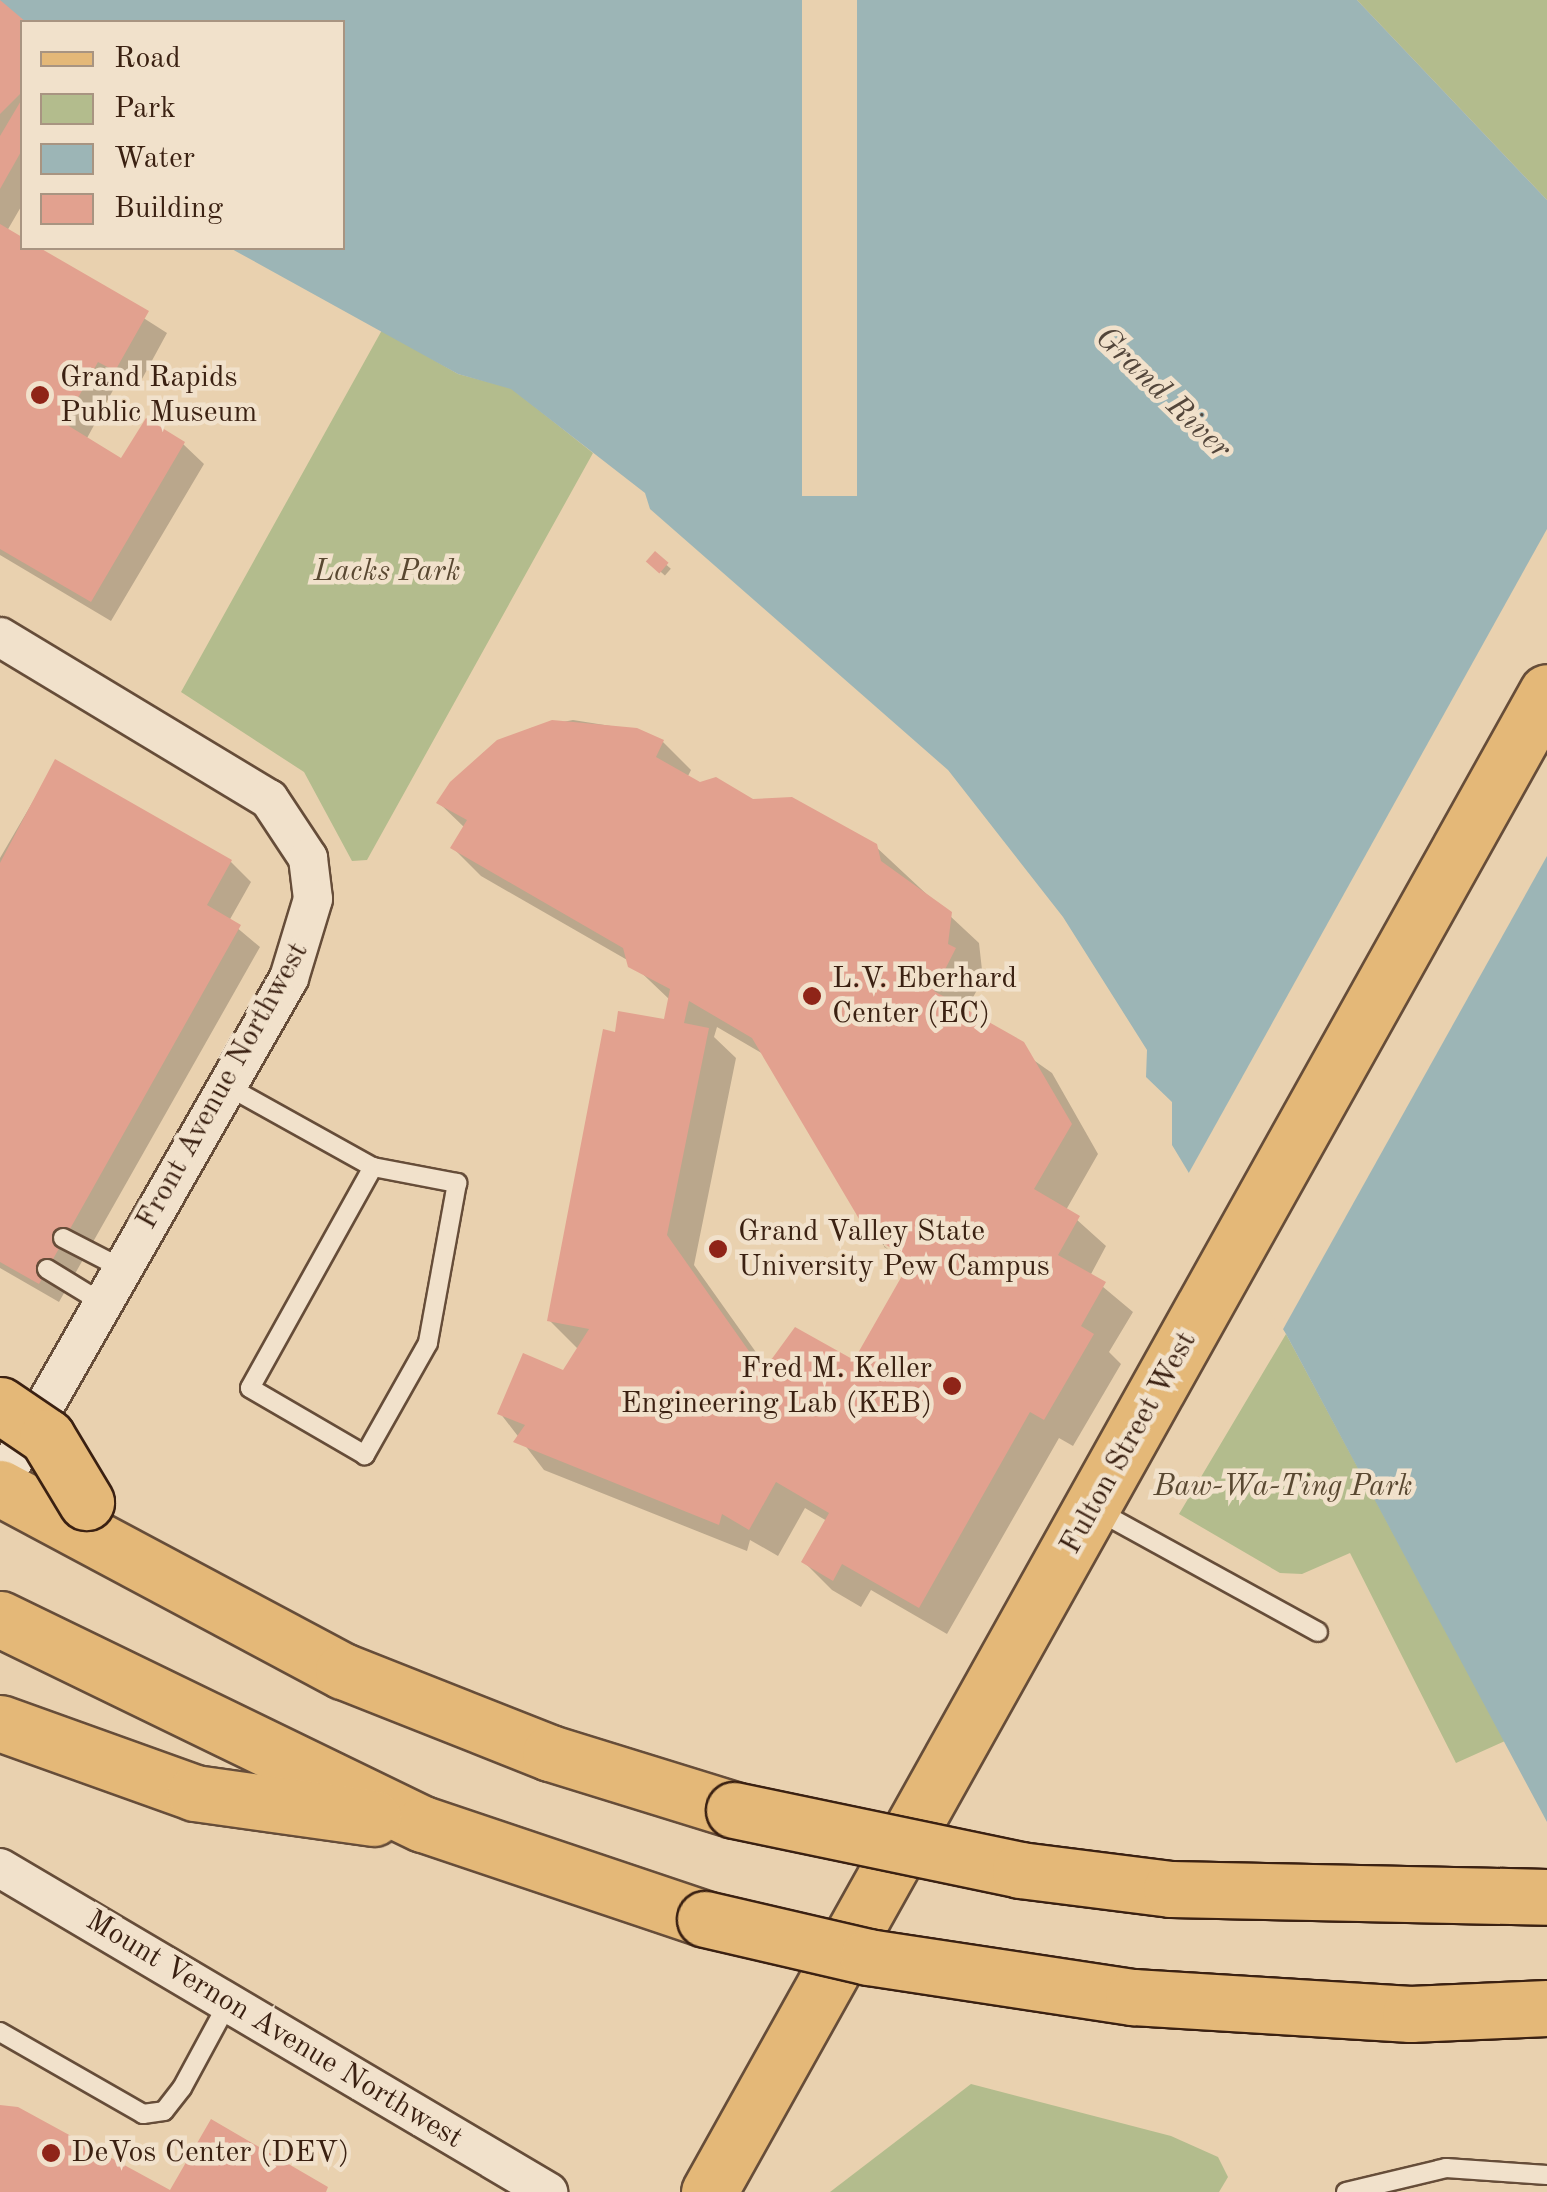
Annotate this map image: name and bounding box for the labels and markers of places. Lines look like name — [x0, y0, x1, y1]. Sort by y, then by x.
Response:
place label: Grand Rapids Public Museum — [60, 360, 257, 430]
marker: Grand Rapids Public Museum — [29, 384, 51, 406]
place label: L.V. Eberhard Center (EC) — [832, 961, 1017, 1032]
marker: L.V. Eberhard Center (EC) — [801, 985, 823, 1007]
place label: Grand Valley State University Pew Campus — [738, 1214, 1050, 1284]
marker: Grand Valley State University Pew Campus — [707, 1238, 729, 1260]
place label: Fred M. Keller Engineering Lab (KEB) — [621, 1351, 932, 1422]
marker: Fred M. Keller Engineering Lab (KEB) — [941, 1375, 963, 1397]
place label: DeVos Center (DEV) — [71, 2135, 349, 2171]
marker: DeVos Center (DEV) — [40, 2142, 62, 2164]

